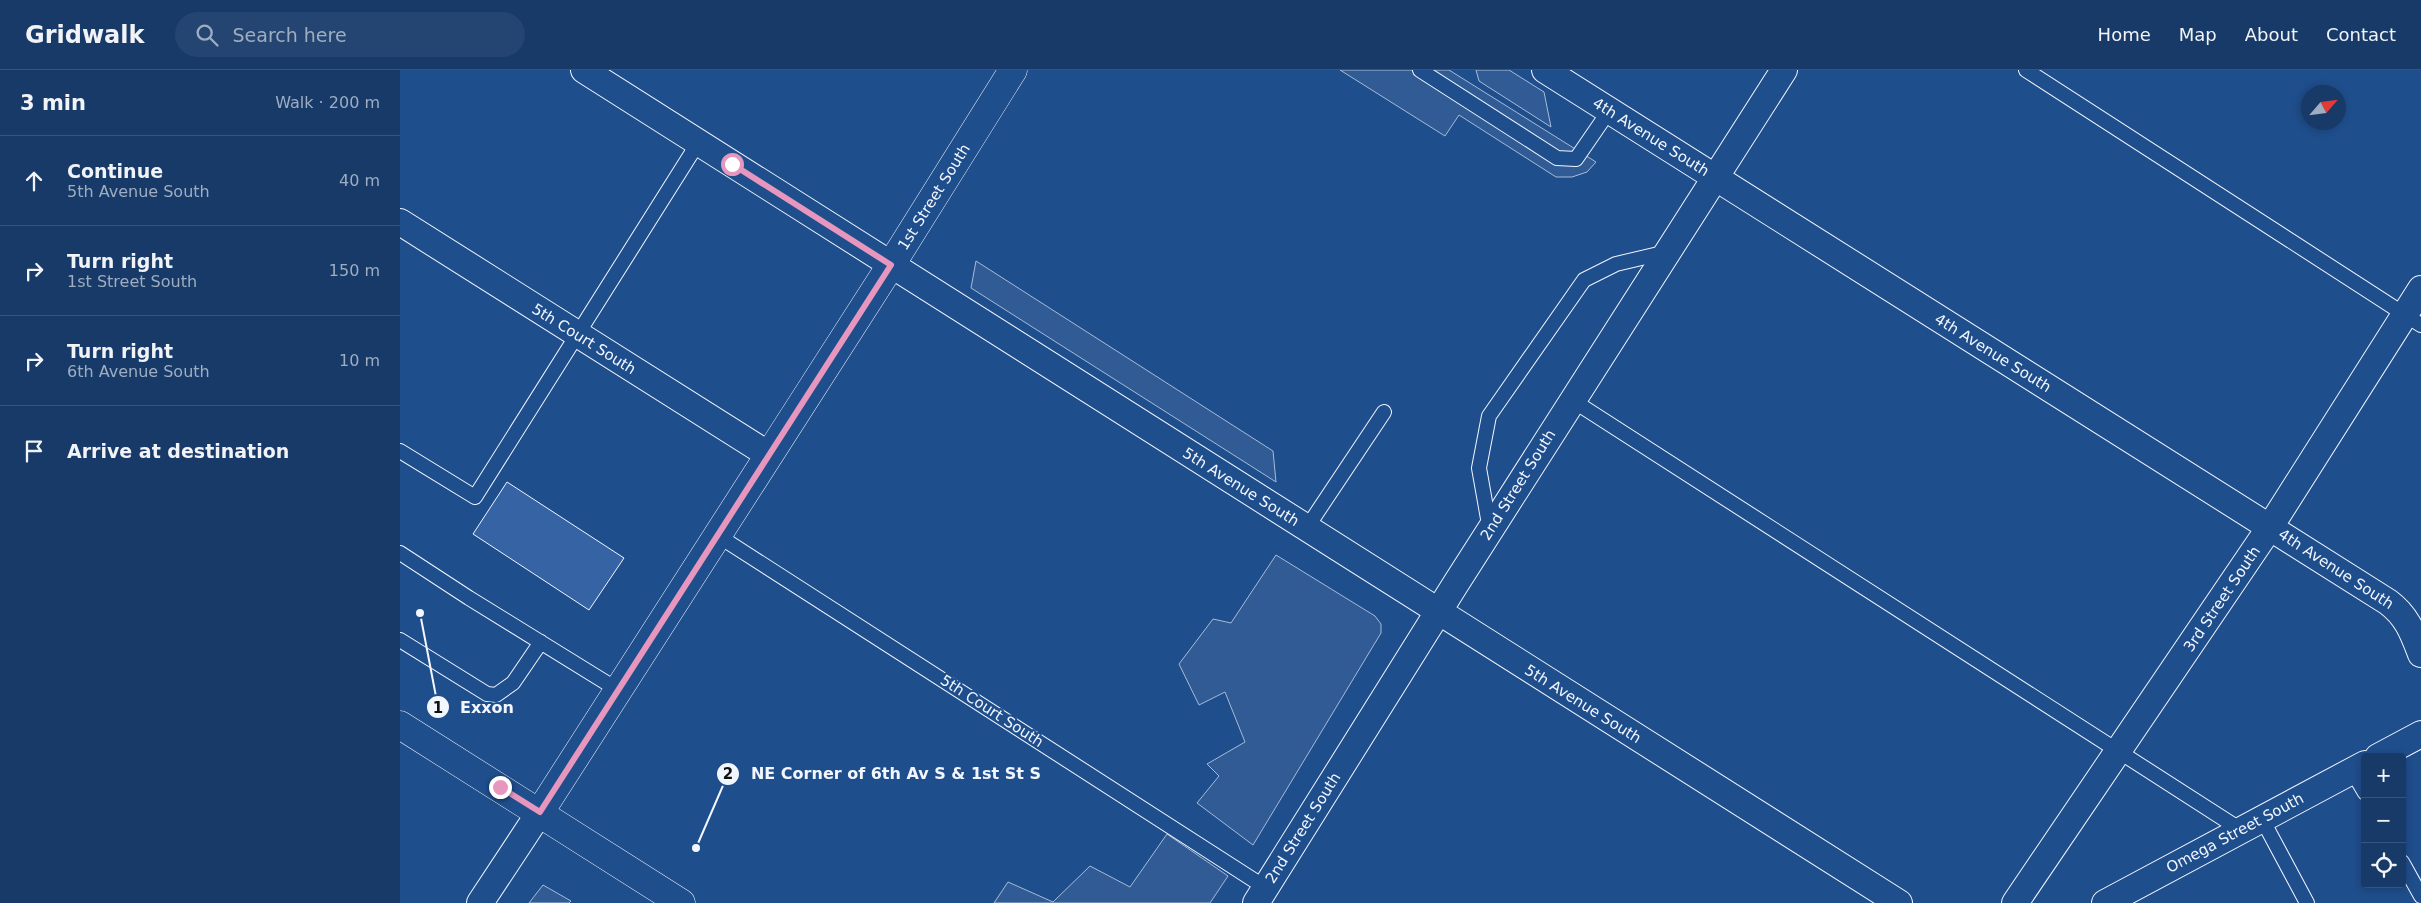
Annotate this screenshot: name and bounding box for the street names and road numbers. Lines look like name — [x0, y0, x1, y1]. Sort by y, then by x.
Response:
street label: 4th Avenue South — [1589, 94, 1713, 180]
street label: 1st Street South — [894, 141, 974, 253]
street label: 5th Court South — [529, 300, 639, 378]
street label: 4th Avenue South — [1931, 310, 2055, 396]
street label: 2nd Street South — [1477, 426, 1559, 544]
street label: 5th Avenue South — [1179, 444, 1303, 530]
street label: 4th Avenue South — [2275, 525, 2397, 613]
street label: 3rd Street South — [2180, 543, 2264, 655]
street label: 5th Avenue South — [1521, 661, 1645, 747]
street label: 5th Court South — [937, 671, 1047, 751]
street label: 2nd Street South — [1262, 769, 1344, 887]
street label: Omega Street South — [2163, 789, 2307, 877]

